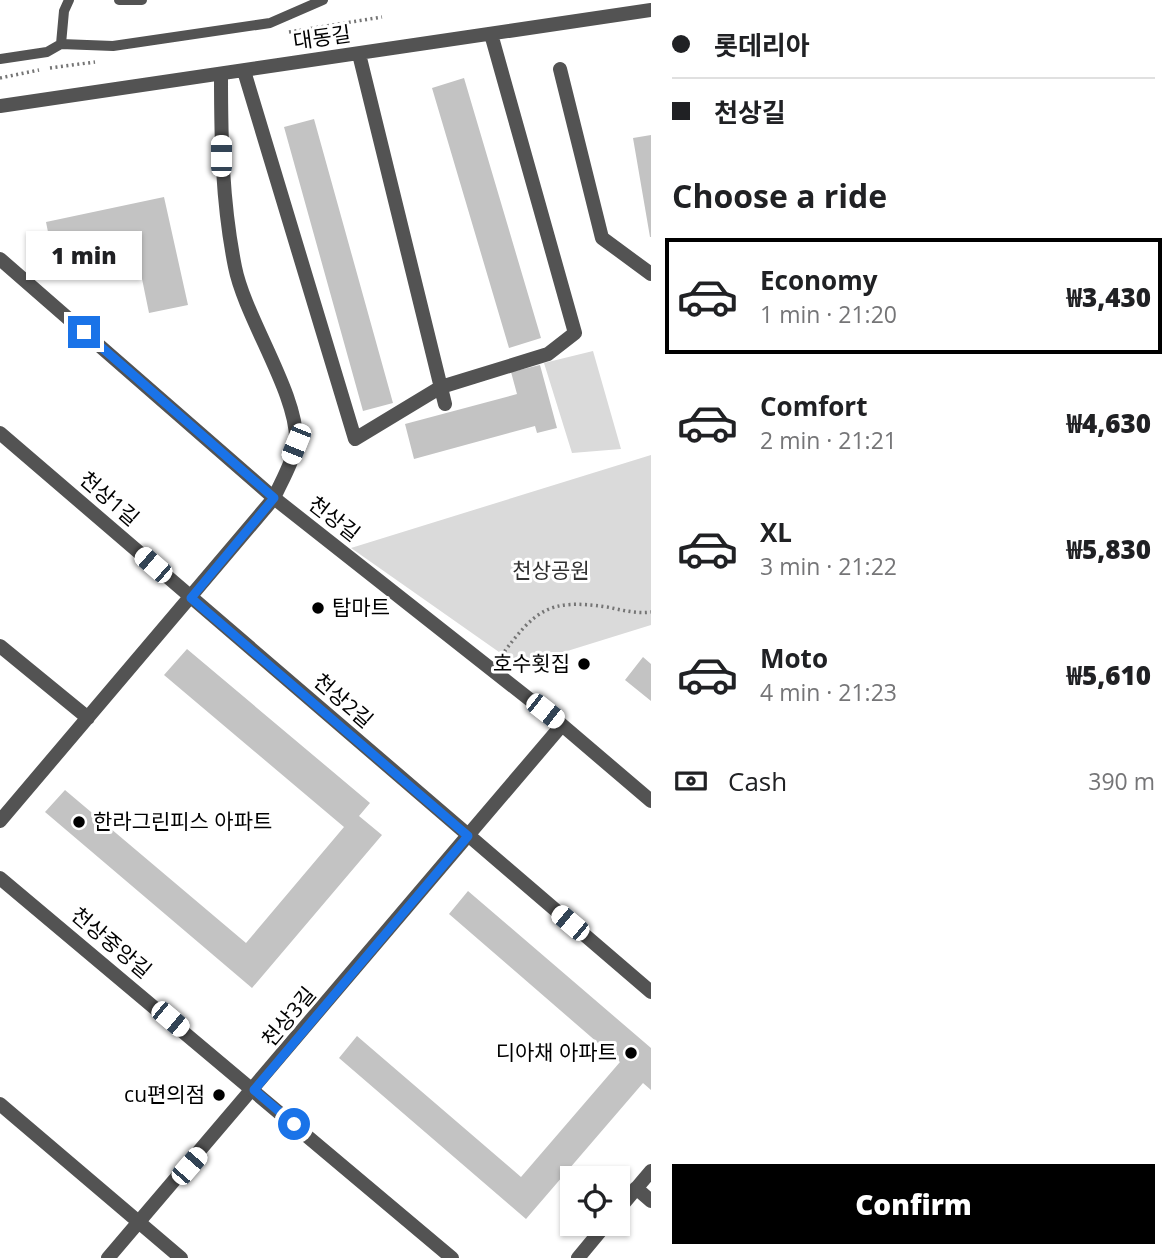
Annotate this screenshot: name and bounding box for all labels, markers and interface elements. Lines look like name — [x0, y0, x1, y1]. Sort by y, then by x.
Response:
street label: 대동길 — [291, 19, 353, 55]
text: 롯데리아 — [714, 27, 810, 63]
text: 천상길 — [714, 94, 786, 130]
car — [211, 135, 232, 177]
text: Choose a ride — [672, 174, 887, 217]
callout: 1 min — [26, 230, 142, 280]
text: 1 min — [51, 239, 117, 271]
text: Economy — [760, 262, 878, 298]
icon: car — [676, 265, 739, 328]
text: ₩3,430 — [1066, 279, 1151, 315]
text: 1 min · 21:20 — [760, 298, 897, 330]
route end — [68, 316, 100, 348]
text: Comfort — [760, 388, 867, 424]
icon: car — [676, 391, 739, 454]
text: ₩4,630 — [1066, 405, 1151, 441]
car — [279, 421, 314, 467]
text: 2 min · 21:21 — [760, 424, 897, 456]
street label: 천상1길 — [74, 465, 145, 532]
street label: 천상길 — [303, 489, 366, 547]
text: XL — [760, 514, 792, 550]
icon: car — [676, 517, 739, 580]
text: ₩5,830 — [1066, 531, 1151, 567]
car — [131, 543, 176, 587]
text: 3 min · 21:22 — [760, 550, 897, 582]
park label: 천상공원 — [512, 556, 590, 584]
place label: 탑마트 — [332, 593, 390, 621]
marker: 탑마트 — [310, 600, 326, 616]
text: Moto — [760, 640, 828, 676]
icon: car — [676, 643, 739, 706]
place label: 호수횟집 — [493, 649, 570, 677]
marker: 호수횟집 — [576, 656, 592, 672]
text: ₩5,610 — [1066, 657, 1151, 693]
street label: 천상2길 — [308, 667, 379, 734]
text: 4 min · 21:23 — [760, 676, 897, 708]
car — [522, 690, 569, 732]
icon: cash — [672, 762, 710, 800]
text: Cash — [728, 763, 787, 799]
text: 390 m — [1088, 765, 1155, 797]
place label: 한라그린피스 아파트 — [93, 807, 272, 835]
marker: 한라그린피스 아파트 — [71, 814, 87, 830]
street label: 천상중앙길 — [66, 900, 158, 984]
car — [548, 901, 593, 945]
street label: 천상3길 — [255, 981, 321, 1052]
car — [148, 997, 193, 1041]
place label: 디아채 아파트 — [496, 1038, 617, 1066]
marker: 디아채 아파트 — [623, 1045, 639, 1061]
place label: cu편의점 — [124, 1080, 205, 1108]
marker: cu편의점 — [211, 1087, 227, 1103]
route start — [278, 1108, 310, 1140]
car — [168, 1143, 211, 1189]
button: Confirm — [672, 1164, 1155, 1244]
map controls — [560, 1166, 630, 1236]
button: locate — [560, 1166, 630, 1236]

